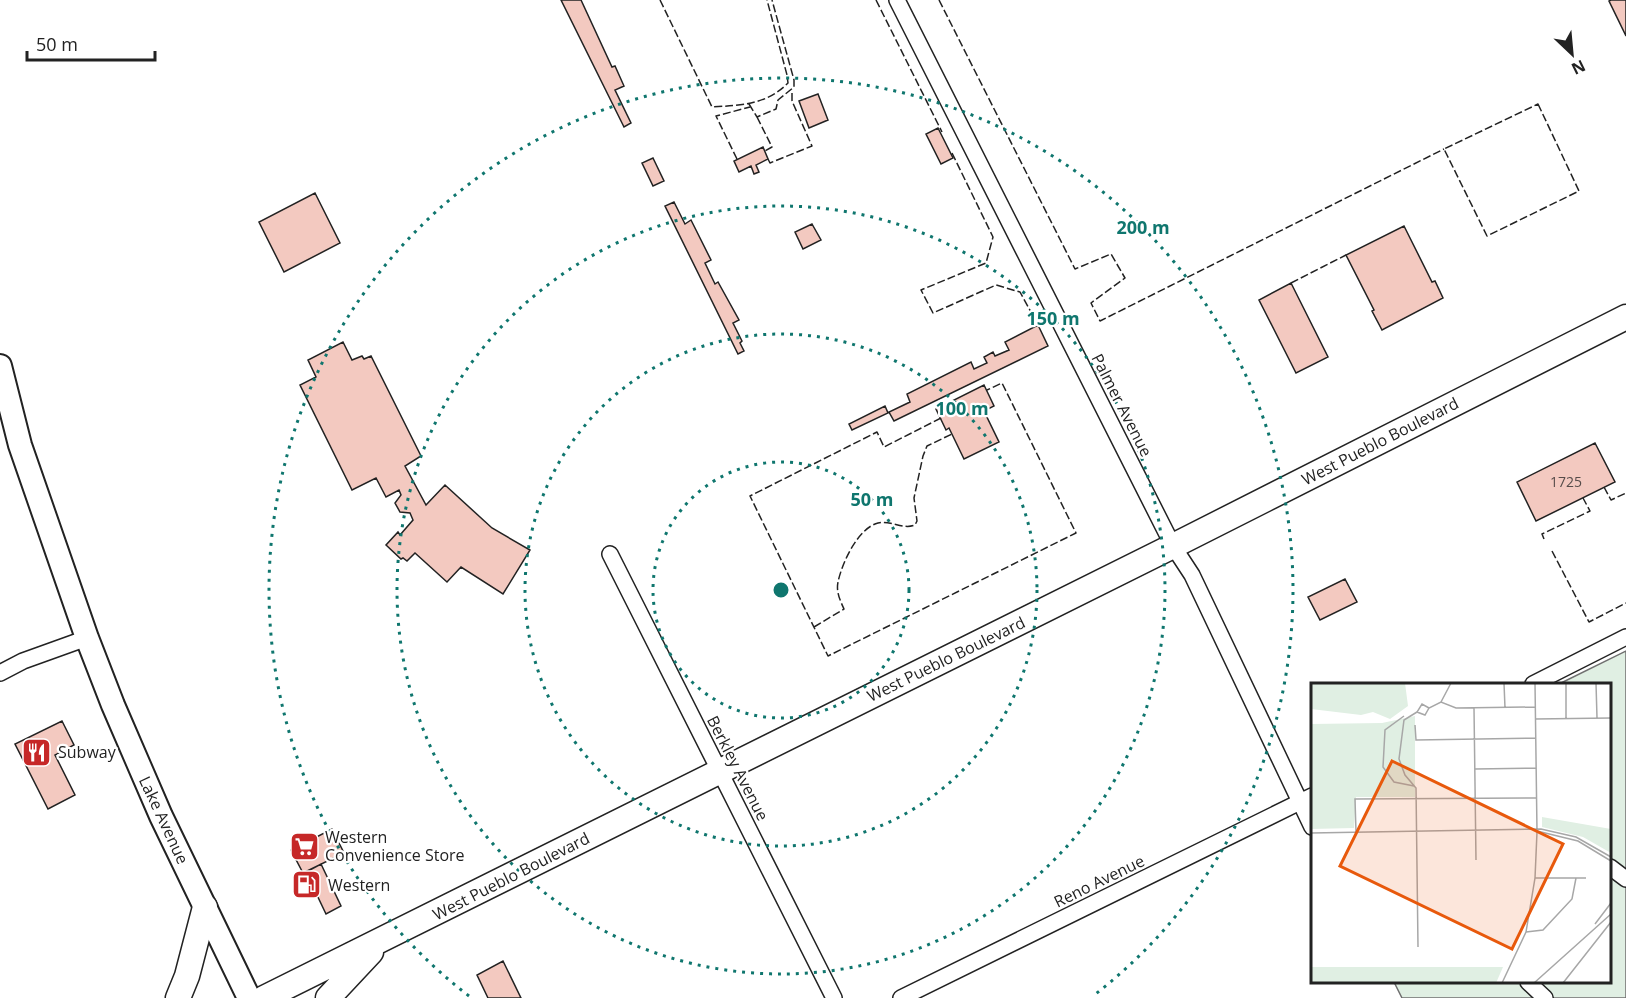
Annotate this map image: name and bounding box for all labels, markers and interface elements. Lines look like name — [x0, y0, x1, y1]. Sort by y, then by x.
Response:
scale bar — [27, 24, 154, 62]
north arrow — [1542, 24, 1602, 84]
text: 50 m — [36, 32, 78, 56]
text: N — [1568, 55, 1589, 80]
text: 200 m — [1116, 215, 1170, 239]
text: 150 m — [1026, 306, 1080, 330]
street label: Palmer Avenue — [1087, 350, 1157, 460]
street label: West Pueblo Boulevard — [1298, 392, 1462, 490]
text: 100 m — [935, 396, 989, 420]
house number: 1725 — [1550, 472, 1582, 491]
text: 50 m — [851, 487, 893, 511]
centre of rings — [771, 580, 791, 600]
street label: West Pueblo Boulevard — [863, 611, 1029, 707]
inset map — [1311, 683, 1611, 983]
street label: Berkley Avenue — [702, 712, 774, 824]
restaurant icon: Subway — [21, 736, 53, 768]
place label: Subway — [58, 741, 117, 763]
street label: Lake Avenue — [134, 773, 194, 867]
place label: Western Convenience Store — [325, 826, 465, 866]
street label: West Pueblo Boulevard — [429, 827, 593, 925]
supermarket icon: Western Convenience Store — [288, 830, 320, 862]
street label: Reno Avenue — [1050, 850, 1148, 912]
fuel station icon: Western — [291, 869, 323, 901]
place label: Western — [328, 874, 390, 896]

